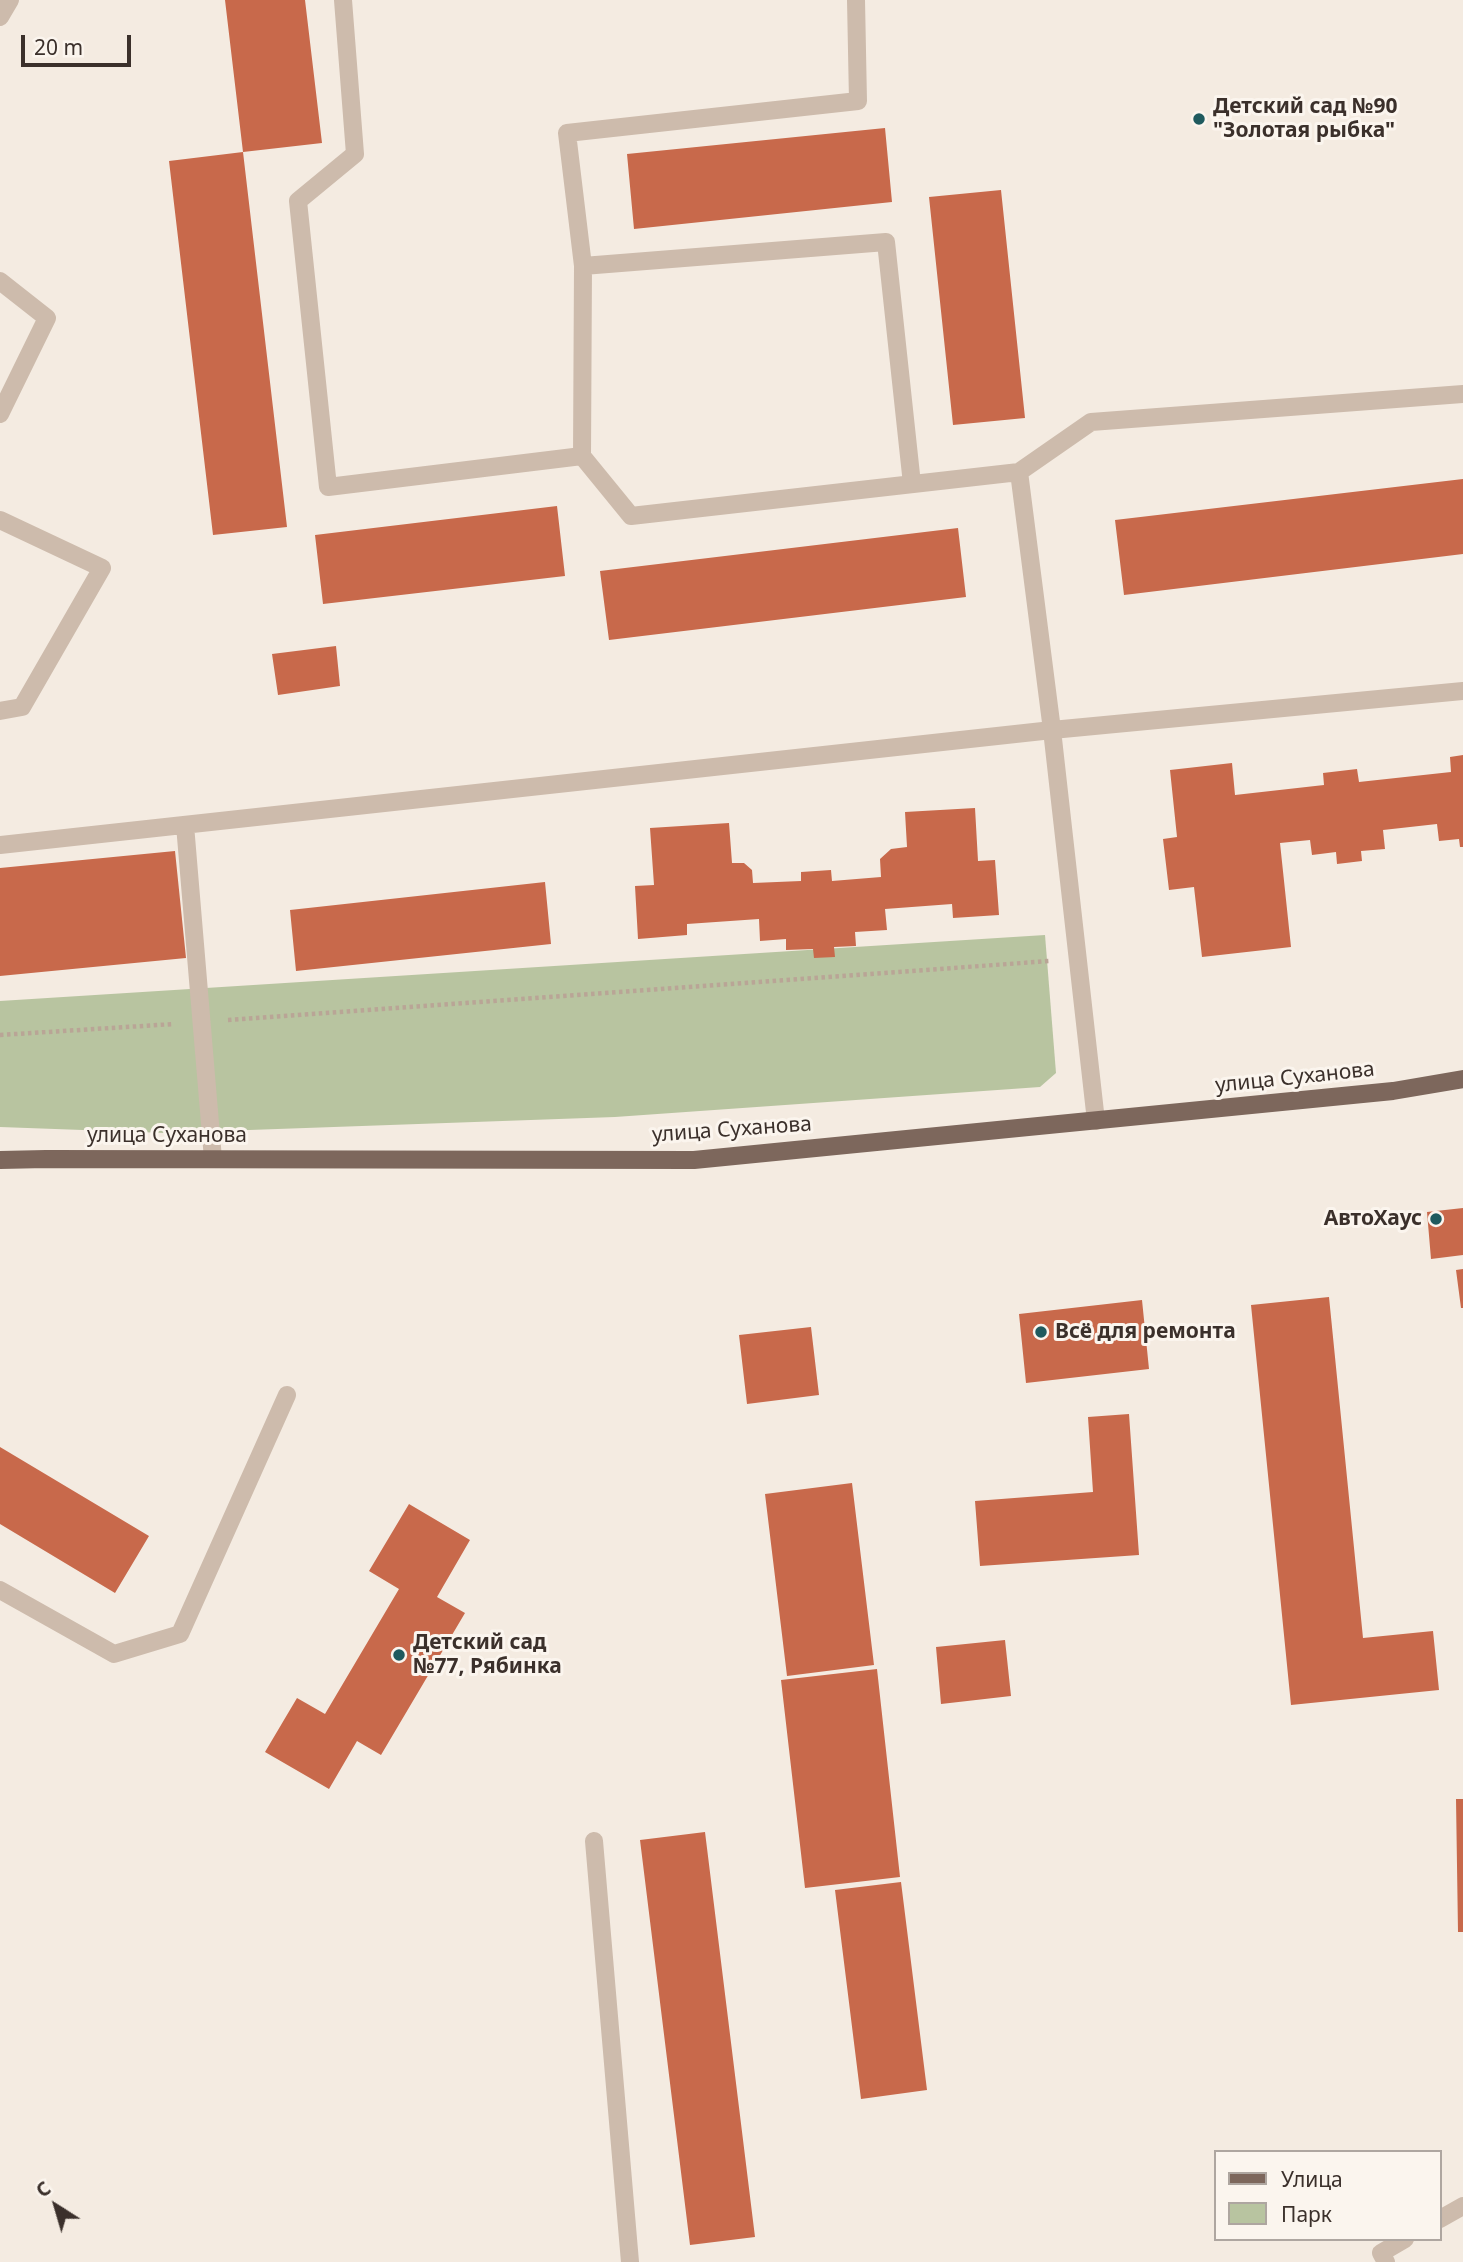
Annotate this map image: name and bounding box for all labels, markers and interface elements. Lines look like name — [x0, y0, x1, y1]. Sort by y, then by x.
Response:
scale bar — [24, 21, 135, 65]
text: 20 m — [34, 33, 83, 61]
place label: Детский сад №90 "Золотая рыбка" — [1213, 94, 1397, 144]
marker: Детский сад №90 "Золотая рыбка" — [1191, 111, 1207, 127]
street label: улица Суханова — [1214, 1057, 1376, 1099]
street label: улица Суханова — [651, 1112, 813, 1148]
street label: улица Суханова — [87, 1123, 247, 1149]
place label: АвтоХаус — [1324, 1206, 1422, 1232]
marker: АвтоХаус — [1428, 1211, 1444, 1227]
place label: Всё для ремонта — [1055, 1319, 1236, 1345]
marker: Всё для ремонта — [1033, 1324, 1049, 1340]
place label: Детский сад №77, Рябинка — [413, 1630, 562, 1680]
marker: Детский сад №77, Рябинка — [391, 1647, 407, 1663]
legend — [1214, 2150, 1442, 2241]
text: Улица — [1281, 2165, 1343, 2193]
north arrow — [21, 2171, 91, 2241]
text: С — [31, 2175, 56, 2203]
text: Парк — [1281, 2200, 1332, 2228]

